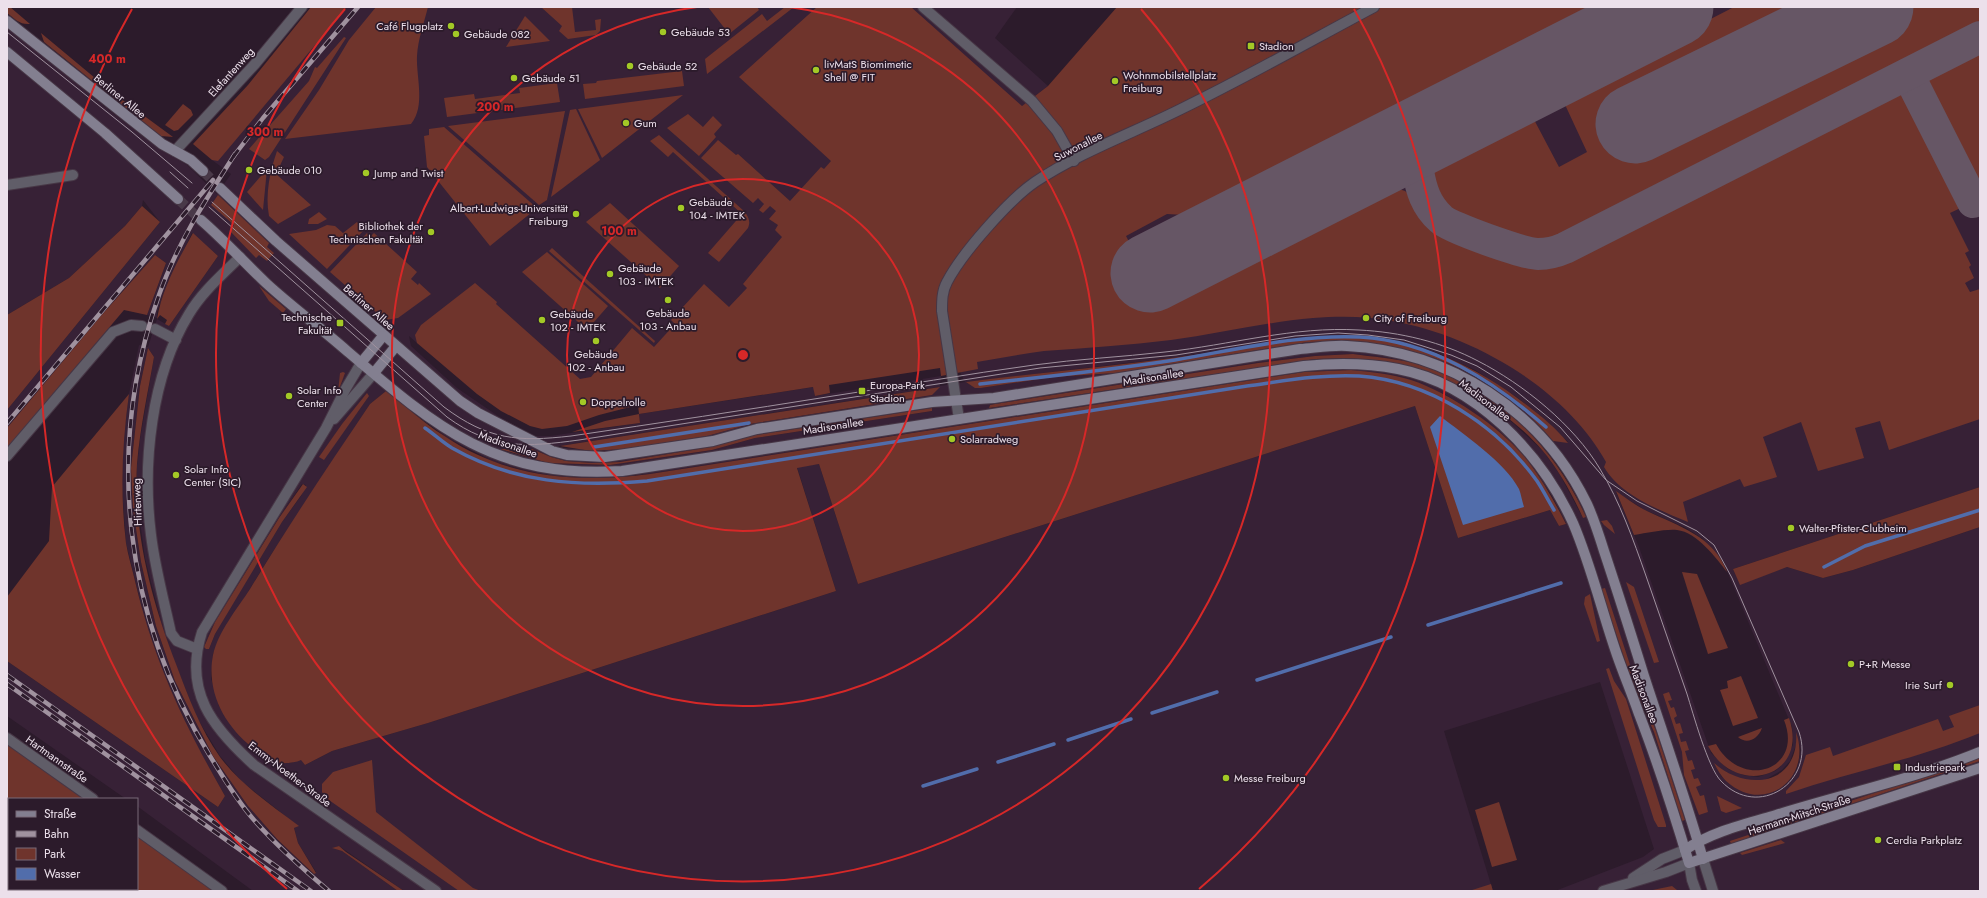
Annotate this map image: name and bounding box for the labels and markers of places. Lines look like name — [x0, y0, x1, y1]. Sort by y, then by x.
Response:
place label: Café Flugplatz — [376, 18, 443, 34]
marker: Café Flugplatz — [446, 21, 456, 31]
place label: Gebäude 53 — [671, 24, 730, 40]
place label: Gebäude 082 — [464, 26, 530, 42]
marker: Gebäude 53 — [658, 27, 668, 37]
marker: Gebäude 082 — [451, 29, 461, 39]
place label: Stadion — [1259, 38, 1294, 54]
marker: Stadion — [1246, 41, 1256, 51]
place label: livMatS Biomimetic Shell @ FIT — [824, 56, 912, 85]
place label: Gebäude 52 — [638, 58, 697, 74]
marker: Gebäude 52 — [625, 61, 635, 71]
marker: livMatS Biomimetic Shell @ FIT — [811, 65, 821, 75]
place label: Wohnmobilstellplatz Freiburg — [1123, 67, 1216, 96]
place label: Gebäude 51 — [522, 70, 580, 86]
marker: Gebäude 51 — [509, 73, 519, 83]
marker: Wohnmobilstellplatz Freiburg — [1110, 76, 1120, 86]
place label: Gum — [634, 115, 657, 131]
marker: Gum — [621, 118, 631, 128]
place label: Gebäude 010 — [257, 162, 322, 178]
marker: Gebäude 010 — [244, 165, 254, 175]
place label: Jump and Twist — [372, 165, 444, 181]
marker: Jump and Twist — [361, 168, 371, 178]
place label: Gebäude 104 - IMTEK — [689, 194, 746, 223]
place label: Albert-Ludwigs-Universität Freiburg — [450, 200, 568, 229]
marker: Gebäude 104 - IMTEK — [676, 203, 686, 213]
marker: Albert-Ludwigs-Universität Freiburg — [571, 209, 581, 219]
place label: Bibliothek der Technischen Fakultät — [329, 218, 423, 247]
marker: Bibliothek der Technischen Fakultät — [426, 227, 436, 237]
place label: Gebäude 103 - IMTEK — [618, 260, 674, 289]
marker: Gebäude 103 - IMTEK — [605, 269, 615, 279]
marker: Gebäude 103 - Anbau — [663, 295, 673, 305]
place label: Gebäude 103 - Anbau — [640, 305, 696, 334]
place label: Gebäude 102 - IMTEK — [550, 306, 606, 335]
place label: Technische Fakultät — [282, 309, 332, 338]
place label: City of Freiburg — [1374, 310, 1447, 326]
marker: City of Freiburg — [1361, 313, 1371, 323]
marker: Gebäude 102 - IMTEK — [537, 315, 547, 325]
marker: Technische Fakultät — [335, 318, 345, 328]
marker: Gebäude 102 - Anbau — [591, 336, 601, 346]
place label: Gebäude 102 - Anbau — [567, 346, 625, 375]
centre of rings — [736, 348, 750, 362]
place label: Europa-Park Stadion — [870, 377, 925, 406]
place label: Solar Info Center — [297, 382, 342, 411]
marker: Europa-Park Stadion — [857, 386, 867, 396]
marker: Solar Info Center — [284, 391, 294, 401]
place label: Doppelrolle — [591, 394, 646, 410]
marker: Doppelrolle — [578, 397, 588, 407]
place label: Solarradweg — [960, 431, 1018, 447]
marker: Solarradweg — [947, 434, 957, 444]
place label: Solar Info Center (SIC) — [184, 461, 241, 490]
marker: Solar Info Center (SIC) — [171, 470, 181, 480]
place label: Walter-Pfister-Clubheim — [1799, 520, 1907, 536]
marker: Walter-Pfister-Clubheim — [1786, 523, 1796, 533]
place label: P+R Messe — [1859, 656, 1911, 672]
marker: P+R Messe — [1846, 659, 1856, 669]
place label: Irie Surf — [1905, 677, 1943, 693]
marker: Irie Surf — [1945, 680, 1955, 690]
place label: Industriepark — [1905, 759, 1965, 775]
marker: Industriepark — [1892, 762, 1902, 772]
place label: Messe Freiburg — [1234, 770, 1306, 786]
marker: Messe Freiburg — [1221, 773, 1231, 783]
place label: Cerdia Parkplatz — [1886, 832, 1962, 848]
marker: Cerdia Parkplatz — [1873, 835, 1883, 845]

